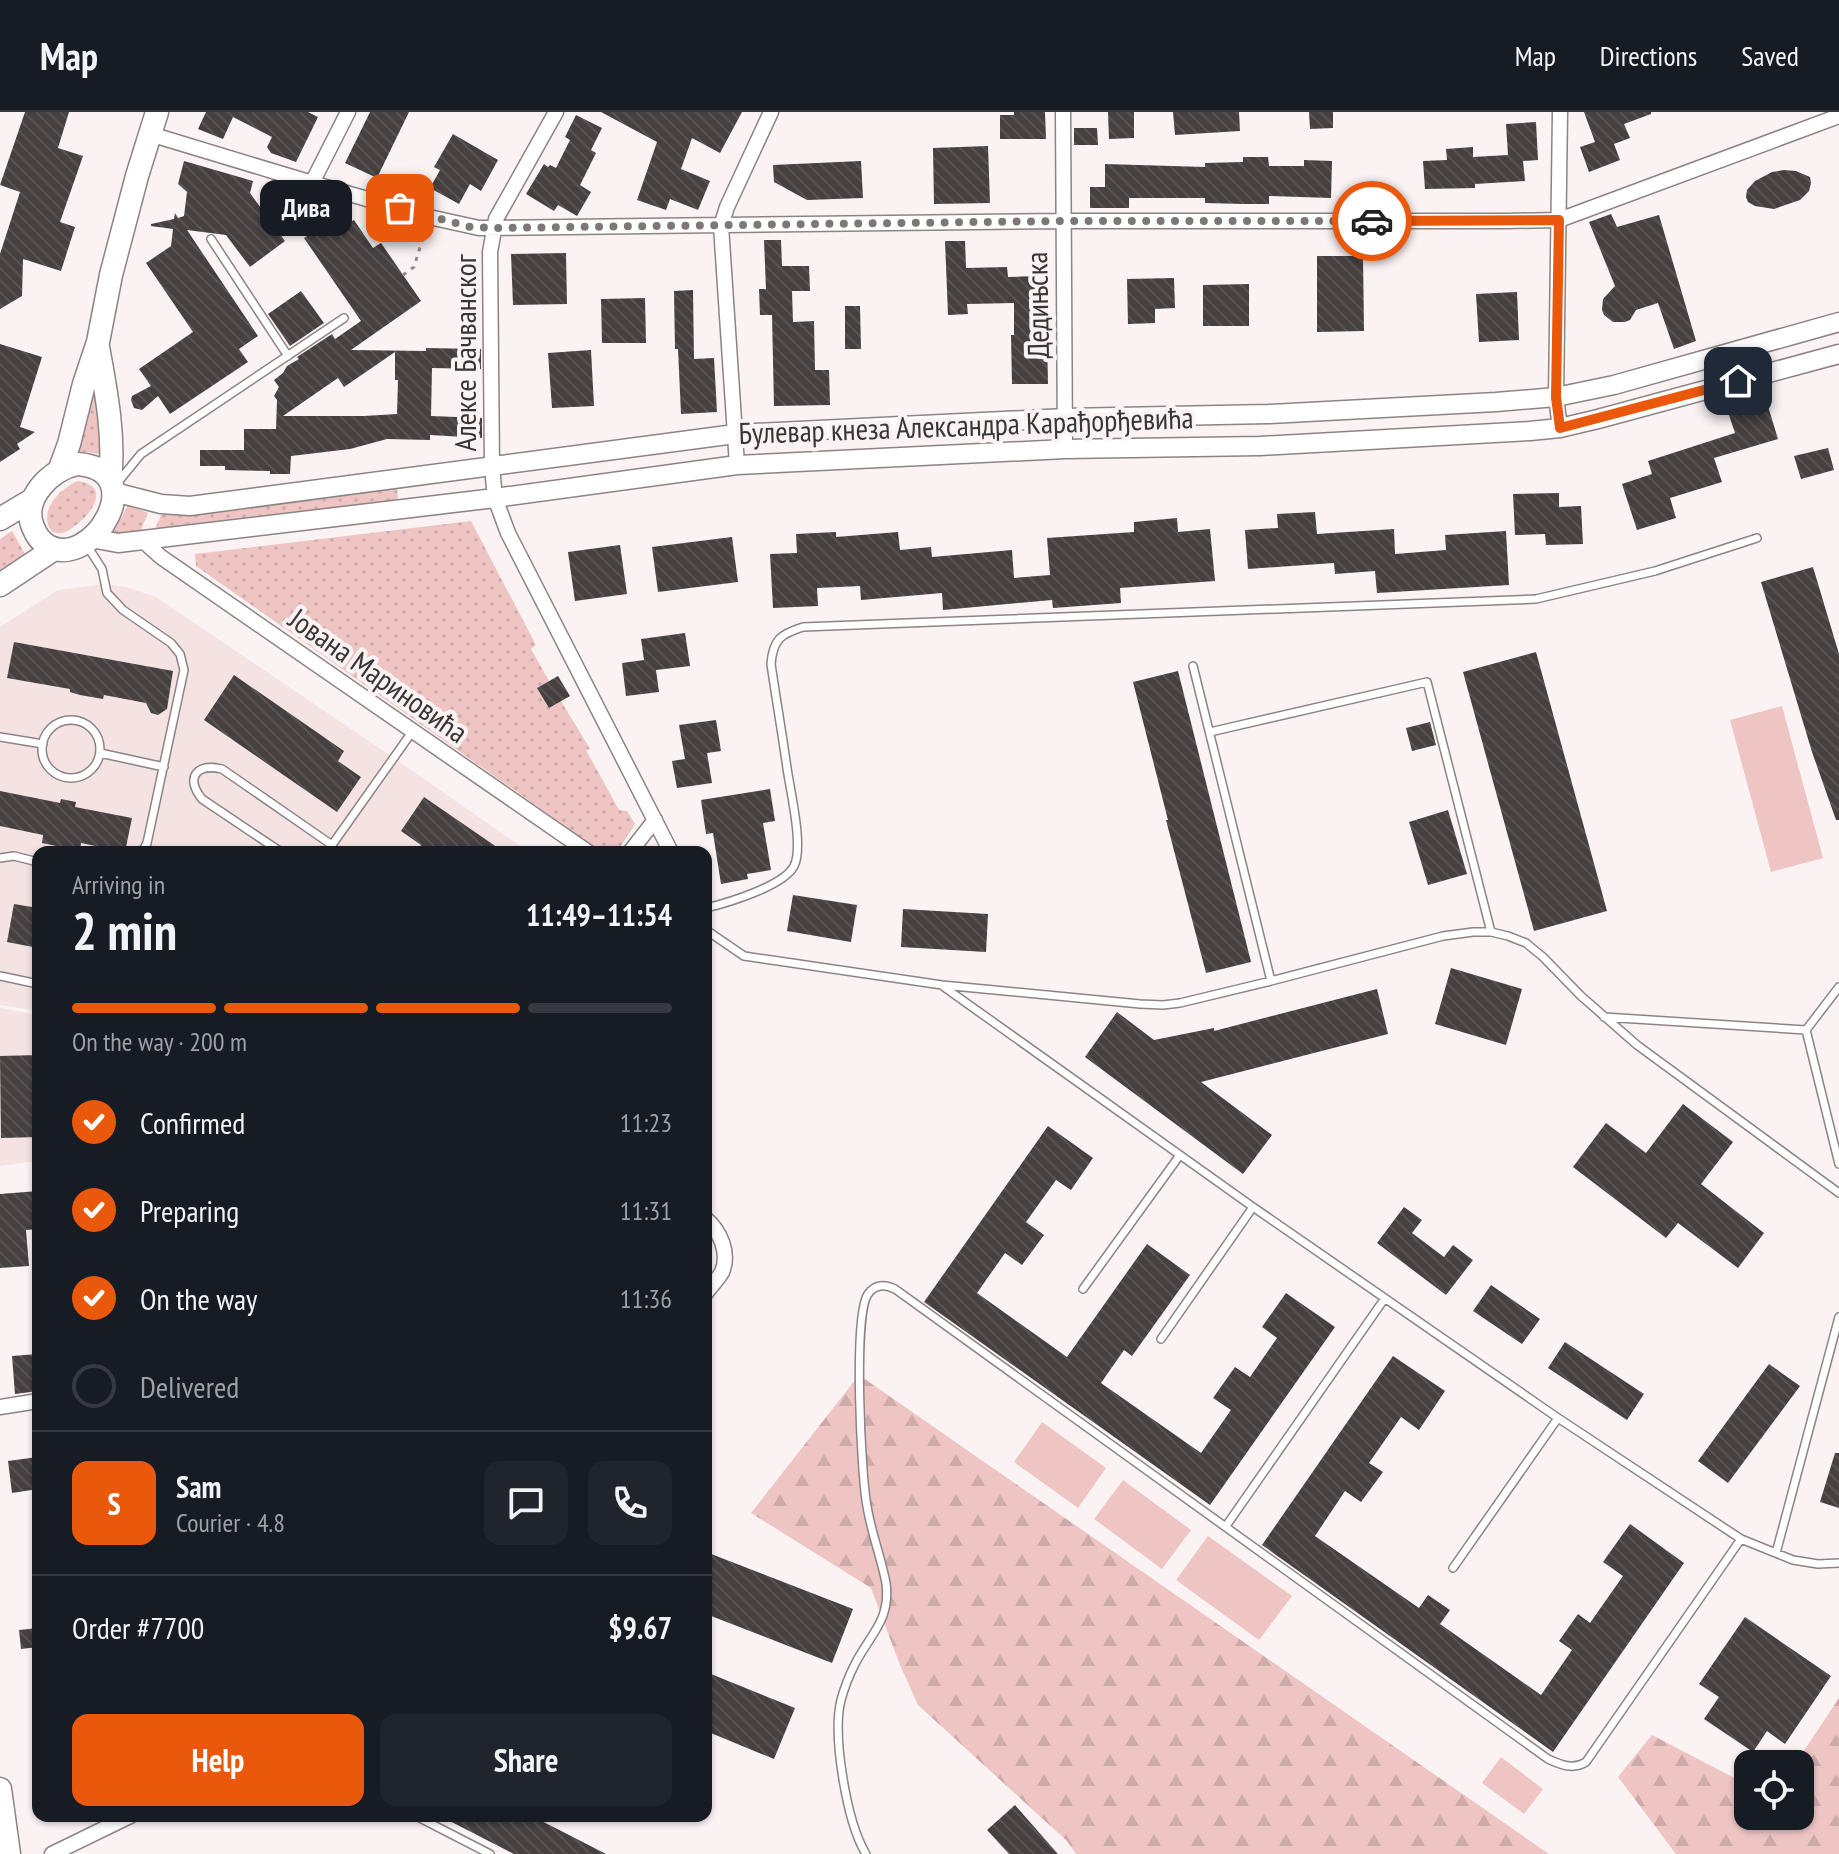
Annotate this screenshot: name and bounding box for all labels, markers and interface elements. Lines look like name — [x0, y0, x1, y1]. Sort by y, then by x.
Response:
text: Map — [40, 31, 98, 80]
text: Map — [1515, 37, 1556, 74]
text: Directions — [1600, 37, 1697, 74]
text: Saved — [1741, 37, 1799, 74]
pin — [366, 174, 434, 242]
callout: Дива — [260, 180, 352, 236]
courier — [1332, 181, 1412, 261]
icon: bag — [378, 186, 422, 230]
text: Дива — [282, 191, 330, 224]
icon: car — [1350, 199, 1394, 243]
street label: Дедињска — [1016, 251, 1057, 359]
street label: Алексе Бачванског — [445, 254, 484, 452]
pin — [1704, 347, 1772, 415]
icon: home — [1716, 359, 1760, 403]
street label: Булевар кнеза Александра Карађорђевића — [738, 397, 1194, 452]
street label: Јована Мариновића — [281, 598, 476, 751]
text: Arriving in — [72, 868, 165, 901]
text: 11:49–11:54 — [526, 895, 672, 934]
text: 2 min — [72, 897, 177, 964]
text: On the way · 200 m — [72, 1025, 247, 1058]
icon: check — [72, 1100, 116, 1144]
text: Confirmed — [140, 1103, 245, 1142]
text: 11:23 — [620, 1106, 672, 1139]
icon: check — [72, 1188, 116, 1232]
text: Preparing — [140, 1191, 239, 1230]
text: 11:31 — [620, 1194, 672, 1227]
icon: check — [72, 1276, 116, 1320]
text: On the way — [140, 1279, 257, 1318]
text: 11:36 — [620, 1282, 672, 1315]
text: Delivered — [140, 1367, 239, 1406]
button: chat — [484, 1461, 568, 1545]
button: phone — [588, 1461, 672, 1545]
text: Sam — [176, 1467, 221, 1506]
text: S — [107, 1484, 121, 1523]
text: Courier · 4.8 — [176, 1506, 285, 1539]
text: Order #7700 — [72, 1608, 204, 1647]
text: $9.67 — [608, 1608, 672, 1647]
button: Help — [72, 1714, 364, 1806]
button: Share — [380, 1714, 672, 1806]
map controls — [1734, 1750, 1814, 1830]
button: locate — [1734, 1750, 1814, 1830]

